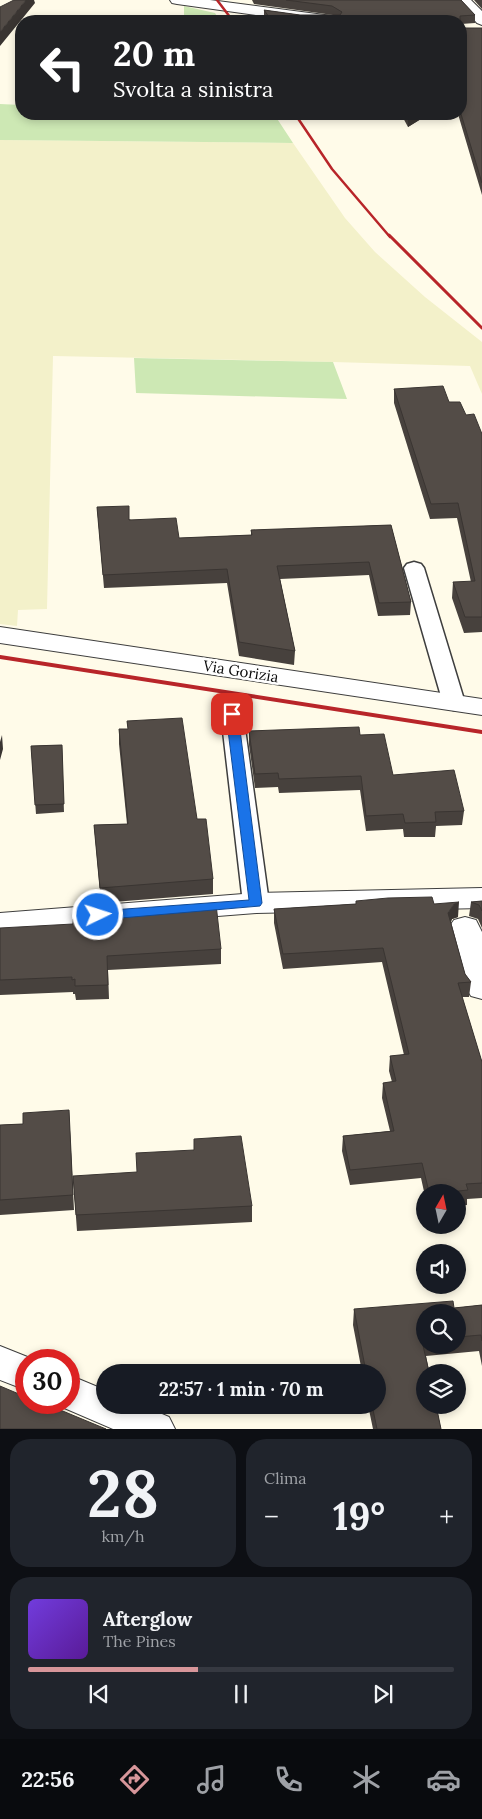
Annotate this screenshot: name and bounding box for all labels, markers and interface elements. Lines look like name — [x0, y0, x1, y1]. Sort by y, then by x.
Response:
text: 20 m — [113, 31, 195, 76]
icon: left — [30, 35, 95, 100]
text: Svolta a sinistra — [113, 75, 273, 103]
street label: Via Gorizia — [201, 656, 280, 686]
pin — [211, 693, 253, 735]
icon: arrive — [218, 700, 246, 728]
position arrow — [71, 888, 123, 940]
north arrow — [416, 1184, 466, 1234]
map controls — [416, 1184, 466, 1414]
button: sound — [416, 1244, 466, 1294]
button: search — [416, 1304, 466, 1354]
speed limit sign: 30 — [15, 1349, 80, 1414]
button: layers — [416, 1364, 466, 1414]
text: 22:57 · 1 min · 70 m — [159, 1377, 323, 1401]
text: 28 — [87, 1452, 159, 1535]
text: Clima — [264, 1468, 307, 1488]
text: 19° — [333, 1492, 385, 1540]
text: − — [264, 1499, 279, 1535]
text: + — [439, 1499, 454, 1535]
text: km/h — [101, 1526, 145, 1546]
text: Afterglow — [103, 1607, 192, 1631]
text: The Pines — [103, 1631, 176, 1651]
icon: previous — [85, 1680, 113, 1708]
icon: pause — [227, 1680, 255, 1708]
icon: next — [369, 1680, 397, 1708]
icon: directions — [117, 1762, 152, 1797]
icon: music — [194, 1762, 229, 1797]
icon: phone — [271, 1762, 306, 1797]
icon: climate — [349, 1762, 384, 1797]
icon: car — [426, 1762, 461, 1797]
text: 22:56 — [21, 1765, 75, 1793]

